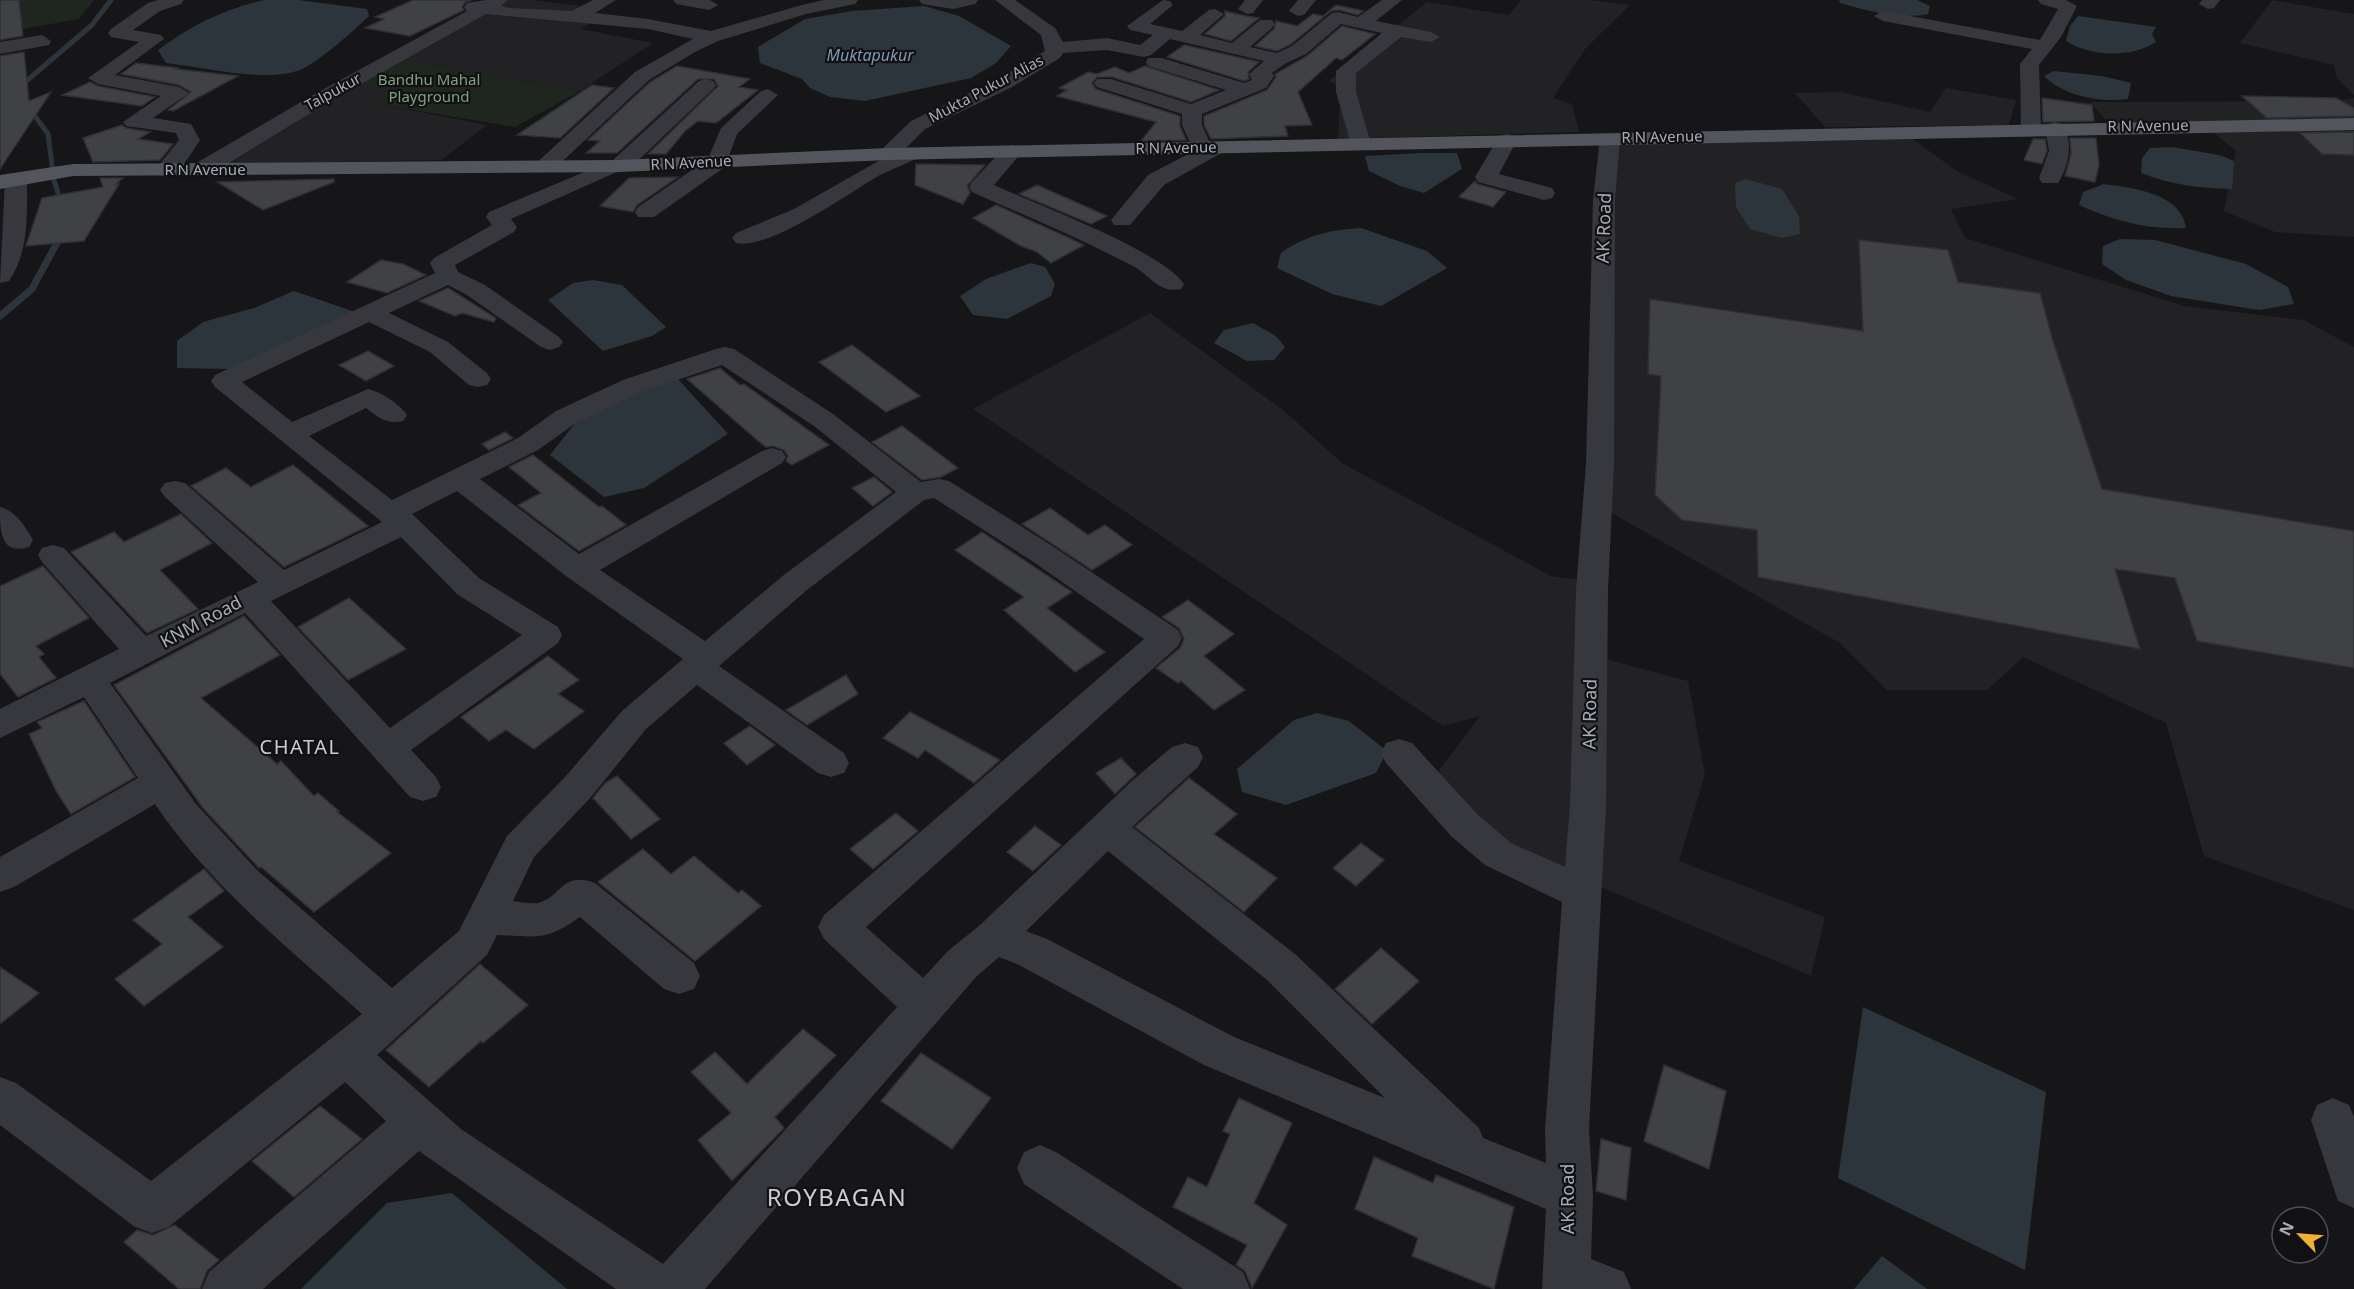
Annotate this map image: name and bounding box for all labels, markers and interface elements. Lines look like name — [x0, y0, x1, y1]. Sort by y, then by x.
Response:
water label: Muktapukur — [826, 44, 914, 66]
street label: Mukta Pukur Alias — [925, 49, 1046, 127]
street label: Talpukur — [301, 67, 364, 115]
park label: Bandhu Mahal Playground — [378, 69, 480, 106]
street label: R N Avenue — [2107, 114, 2189, 136]
street label: R N Avenue — [1621, 125, 1703, 147]
street label: R N Avenue — [1135, 136, 1217, 158]
street label: R N Avenue — [650, 150, 732, 174]
street label: R N Avenue — [164, 159, 246, 179]
street label: AK Road — [1590, 192, 1616, 264]
street label: KNM Road — [156, 590, 245, 653]
street label: AK Road — [1576, 678, 1602, 749]
district label: CHATAL — [260, 733, 340, 760]
street label: AK Road — [1555, 1164, 1579, 1234]
district label: ROYBAGAN — [767, 1180, 907, 1213]
north arrow — [2270, 1205, 2330, 1265]
text: N — [2274, 1218, 2299, 1239]

